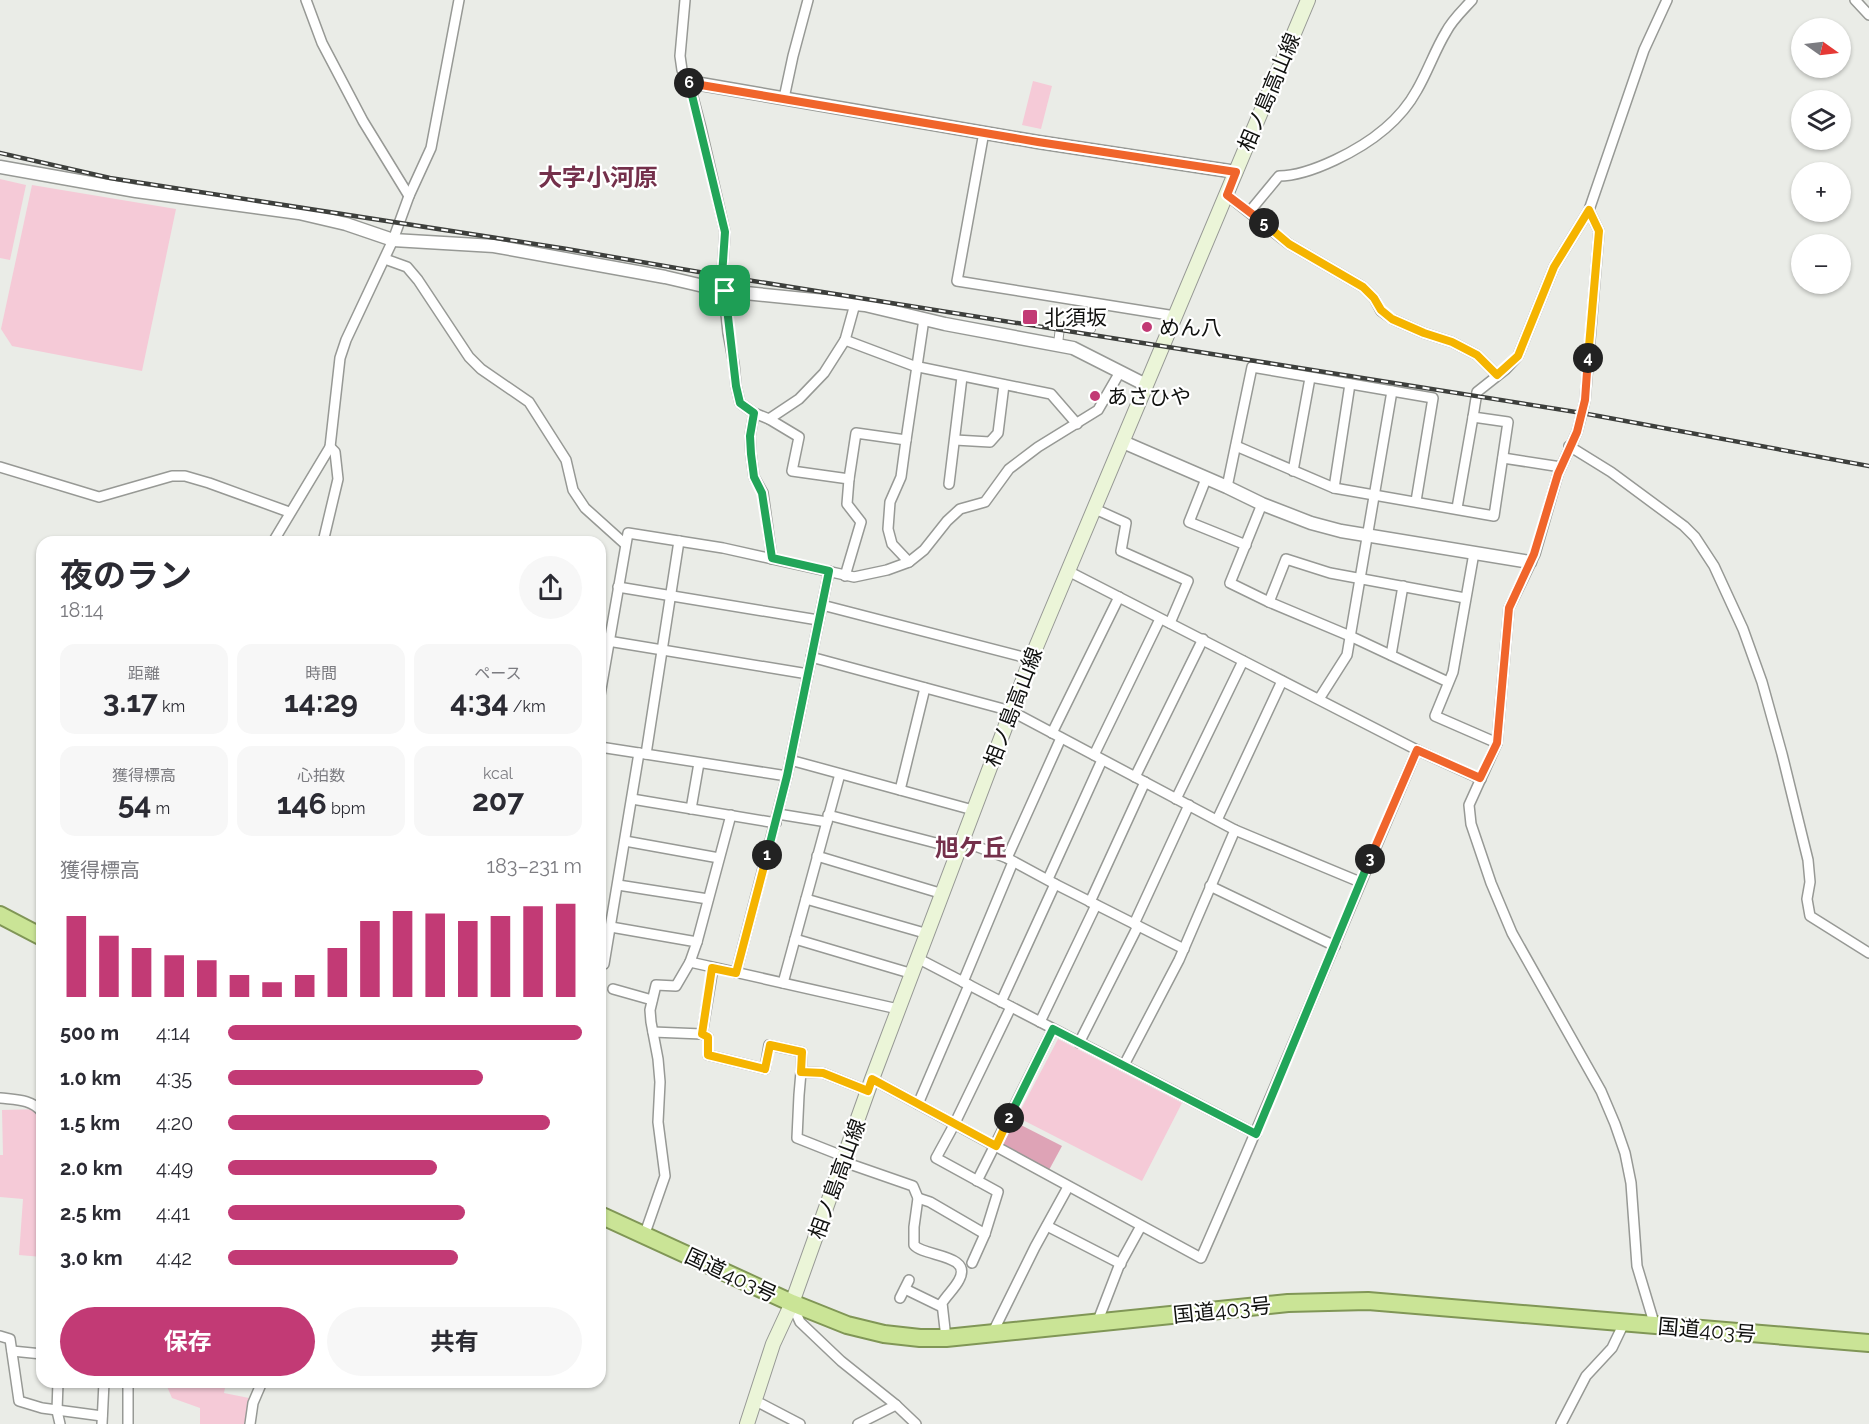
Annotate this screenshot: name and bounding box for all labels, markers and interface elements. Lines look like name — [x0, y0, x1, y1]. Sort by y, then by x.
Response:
north arrow — [1791, 18, 1851, 78]
map controls — [1791, 18, 1851, 294]
street label: 相ノ島高山線 — [1233, 29, 1305, 155]
pin: 6 — [674, 68, 704, 98]
text: 6 — [684, 73, 694, 92]
button: layers — [1791, 90, 1851, 150]
button: + — [1791, 162, 1851, 222]
district label: 大字小河原 — [538, 163, 658, 192]
pin: 5 — [1249, 208, 1279, 238]
text: 5 — [1260, 213, 1268, 232]
button: − — [1791, 234, 1851, 294]
pin — [699, 265, 750, 316]
icon: arrive — [708, 274, 741, 307]
place label: 北須坂 — [1044, 305, 1107, 330]
marker: 北須坂 — [1021, 308, 1039, 326]
place label: めん八 — [1159, 315, 1222, 340]
marker: めん八 — [1140, 320, 1154, 334]
pin: 4 — [1573, 343, 1603, 373]
text: 4 — [1583, 348, 1593, 367]
place label: あさひや — [1107, 384, 1191, 409]
marker: あさひや — [1088, 389, 1102, 403]
text: 夜のラン — [60, 556, 192, 595]
button: share — [519, 556, 582, 619]
text: 18:14 — [60, 598, 104, 622]
street label: 相ノ島高山線 — [979, 644, 1047, 770]
text: 距離 — [128, 664, 160, 683]
text: 時間 — [305, 664, 337, 683]
text: ペース — [474, 664, 522, 683]
text: 3.17 — [103, 684, 158, 719]
text: 14:29 — [284, 684, 358, 719]
text: 4:34 — [450, 684, 509, 719]
text: km — [158, 697, 185, 716]
text: /km — [509, 697, 546, 716]
text: kcal — [483, 764, 513, 783]
text: 獲得標高 — [112, 766, 176, 785]
text: 心拍数 — [297, 766, 345, 785]
text: 207 — [472, 783, 524, 818]
text: 54 — [118, 786, 151, 821]
text: 146 — [277, 786, 327, 821]
text: m — [151, 799, 170, 818]
text: bpm — [327, 799, 365, 818]
district label: 旭ケ丘 — [935, 833, 1007, 862]
pin: 1 — [752, 840, 782, 870]
pin: 3 — [1355, 844, 1385, 874]
text: 1 — [763, 845, 771, 864]
text: 3 — [1366, 849, 1374, 868]
text: 183–231 m — [486, 854, 582, 878]
text: 獲得標高 — [60, 858, 140, 882]
text: 500 m — [60, 1021, 119, 1045]
text: 4:14 — [156, 1021, 190, 1045]
text: 1.0 km — [60, 1066, 121, 1090]
text: 4:35 — [156, 1066, 192, 1090]
pin: 2 — [994, 1103, 1024, 1133]
text: 2 — [1004, 1108, 1014, 1127]
text: 1.5 km — [60, 1111, 120, 1135]
text: 4:20 — [156, 1111, 193, 1135]
street label: 相ノ島高山線 — [804, 1116, 870, 1242]
text: 2.0 km — [60, 1156, 123, 1180]
text: 4:49 — [156, 1156, 193, 1180]
text: 2.5 km — [60, 1201, 121, 1225]
text: 4:41 — [156, 1201, 190, 1225]
street label: 国道403号 — [681, 1243, 781, 1307]
text: 3.0 km — [60, 1246, 123, 1270]
text: 4:42 — [156, 1246, 192, 1270]
street label: 国道403号 — [1172, 1292, 1272, 1328]
button: 保存 — [60, 1307, 315, 1376]
button: 共有 — [327, 1307, 582, 1376]
street label: 国道403号 — [1657, 1313, 1757, 1347]

